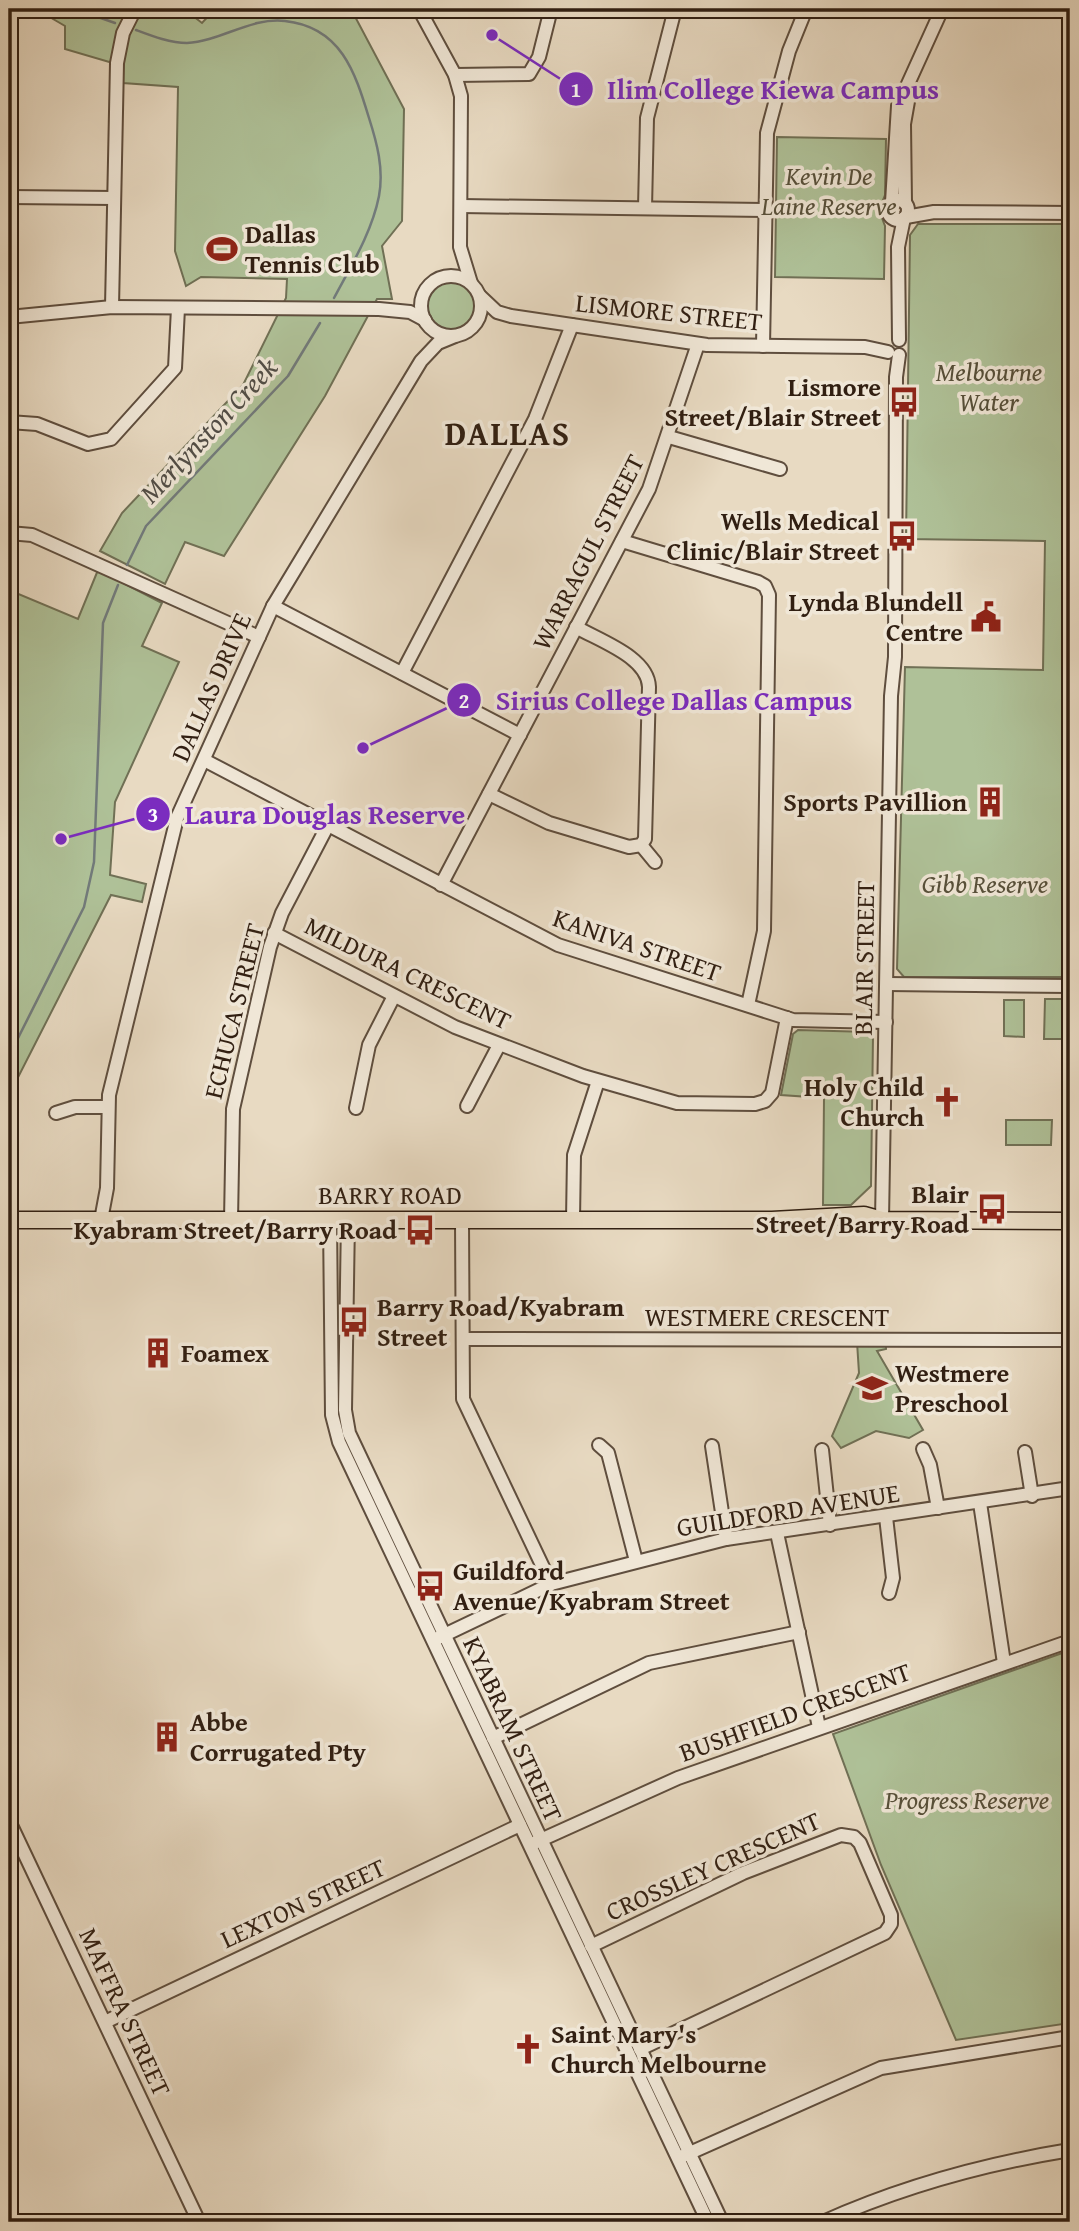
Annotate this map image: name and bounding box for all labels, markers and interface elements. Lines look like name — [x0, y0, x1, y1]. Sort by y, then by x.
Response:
callout: Ilim College Kiewa Campus — [558, 65, 953, 114]
text: Ilim College Kiewa Campus — [607, 68, 939, 109]
text: 1 — [571, 74, 581, 105]
park label: Kevin De Laine Reserve — [760, 156, 897, 225]
place label: Dallas Tennis Club — [245, 214, 380, 283]
sports icon: Dallas Tennis Club — [205, 232, 239, 266]
street label: LISMORE STREET — [574, 282, 765, 341]
water label: Merlynston Creek — [129, 347, 286, 512]
park label: Melbourne Water — [936, 352, 1042, 421]
place label: Lismore Street/Blair Street — [665, 367, 881, 436]
bus stop icon: Lismore Street/Blair Street — [887, 385, 921, 419]
district label: DALLAS — [445, 409, 571, 457]
street label: WARRAGUL STREET — [521, 447, 654, 656]
place label: Wells Medical Clinic/Blair Street — [667, 501, 879, 570]
bus stop icon: Wells Medical Clinic/Blair Street — [885, 519, 919, 553]
place label: Lynda Blundell Centre — [789, 582, 963, 651]
public building icon: Lynda Blundell Centre — [969, 600, 1003, 634]
street label: DALLAS DRIVE — [160, 606, 261, 767]
callout: Sirius College Dallas Campus — [447, 676, 866, 725]
text: Sirius College Dallas Campus — [496, 679, 852, 720]
text: 2 — [459, 685, 469, 716]
place label: Sports Pavillion — [783, 782, 968, 821]
building icon: Sports Pavillion — [973, 785, 1007, 819]
callout: Laura Douglas Reserve — [136, 790, 479, 839]
text: Laura Douglas Reserve — [185, 793, 465, 834]
text: 3 — [148, 799, 158, 830]
park label: Gibb Reserve — [922, 864, 1048, 903]
street label: BLAIR STREET — [843, 880, 884, 1036]
street label: KANIVA STREET — [548, 898, 727, 992]
street label: MILDURA CRESCENT — [298, 906, 518, 1040]
street label: ECHUCA STREET — [193, 919, 274, 1103]
place label: Holy Child Church — [804, 1067, 925, 1136]
church icon: Holy Child Church — [930, 1085, 964, 1119]
place label: Blair Street/Barry Road — [756, 1174, 969, 1243]
street label: BARRY ROAD — [318, 1175, 462, 1214]
bus stop icon: Blair Street/Barry Road — [975, 1192, 1009, 1226]
place label: Kyabram Street/Barry Road — [74, 1210, 397, 1249]
bus stop icon: Kyabram Street/Barry Road — [403, 1213, 437, 1247]
place label: Barry Road/Kyabram Street — [377, 1287, 625, 1356]
street label: WESTMERE CRESCENT — [645, 1297, 890, 1336]
bus stop icon: Barry Road/Kyabram Street — [337, 1305, 371, 1339]
place label: Foamex — [181, 1333, 269, 1372]
building icon: Foamex — [141, 1336, 175, 1370]
place label: Westmere Preschool — [895, 1353, 1009, 1422]
school or university icon: Westmere Preschool — [855, 1371, 889, 1405]
street label: GUILDFORD AVENUE — [674, 1473, 902, 1546]
place label: Guildford Avenue/Kyabram Street — [453, 1551, 730, 1620]
bus stop icon: Guildford Avenue/Kyabram Street — [413, 1569, 447, 1603]
street label: KYABRAM STREET — [453, 1630, 574, 1828]
street label: BUSHFIELD CRESCENT — [674, 1651, 916, 1772]
place label: Abbe Corrugated Pty — [190, 1702, 367, 1771]
building icon: Abbe Corrugated Pty — [150, 1720, 184, 1754]
park label: Progress Reserve — [884, 1780, 1049, 1819]
street label: CROSSLEY CRESCENT — [599, 1801, 827, 1930]
street label: LEXTON STREET — [214, 1847, 392, 1958]
street label: MAFFRA STREET — [69, 1921, 182, 2103]
place label: Saint Mary's Church Melbourne — [551, 2014, 767, 2083]
church icon: Saint Mary's Church Melbourne — [511, 2032, 545, 2066]

